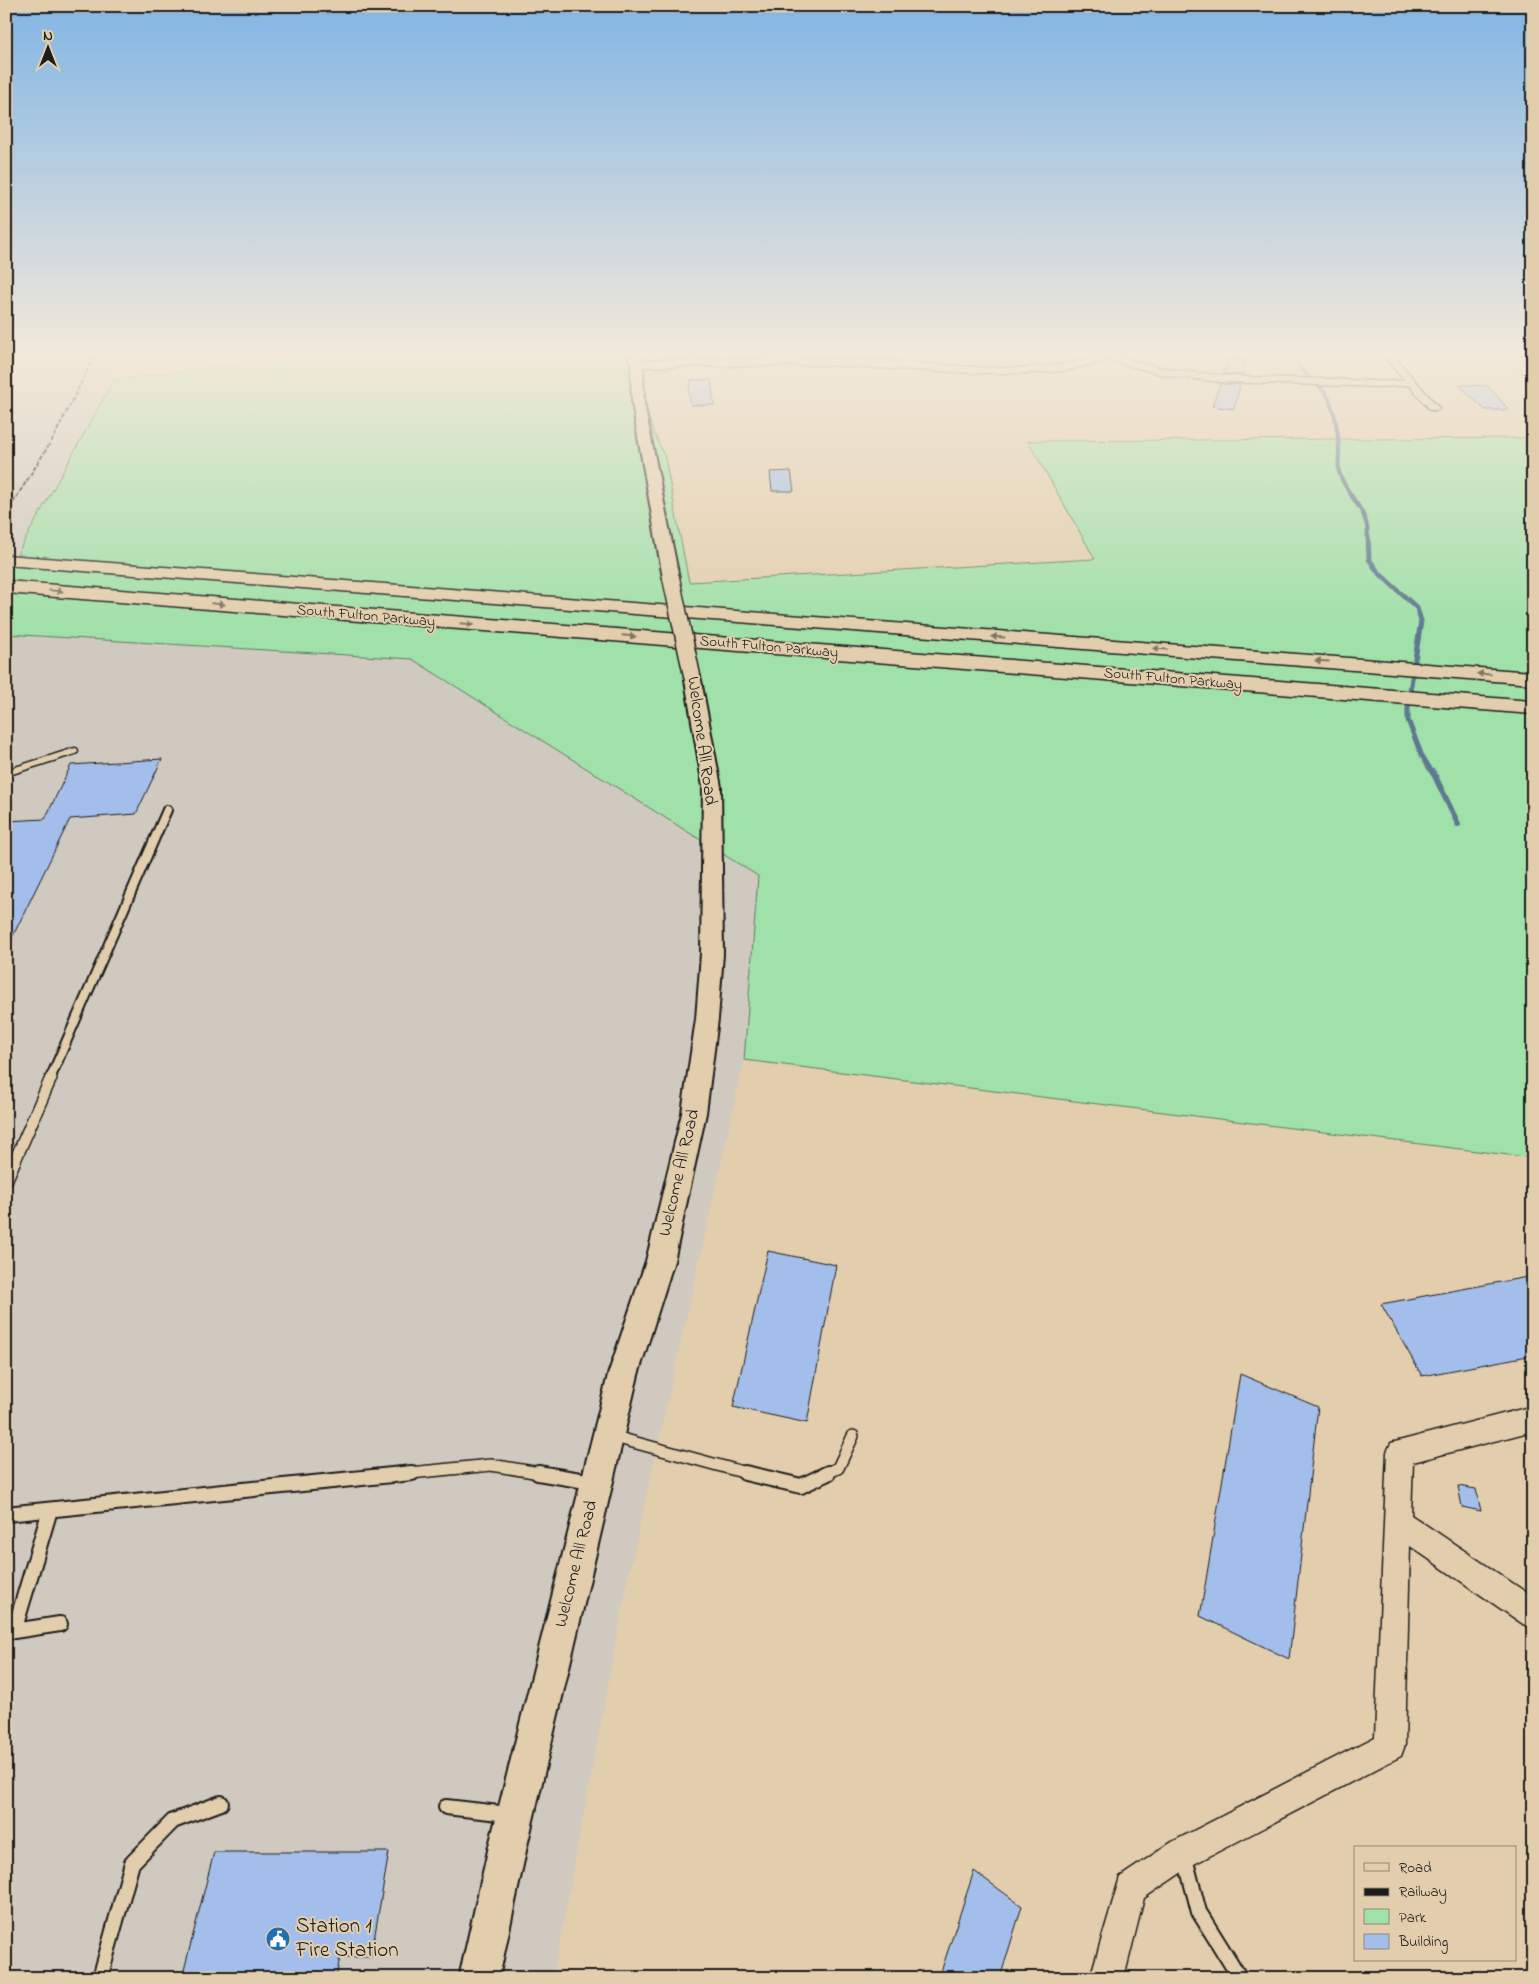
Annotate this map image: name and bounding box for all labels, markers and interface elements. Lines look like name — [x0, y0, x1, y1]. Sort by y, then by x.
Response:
north arrow — [22, 22, 72, 72]
text: N — [43, 26, 53, 47]
one-way arrow — [48, 587, 64, 595]
street label: South Fulton Parkway — [296, 599, 436, 634]
one-way arrow — [210, 600, 226, 608]
one-way arrow — [460, 620, 476, 628]
street label: South Fulton Parkway — [699, 630, 839, 665]
one-way arrow — [990, 632, 1006, 640]
one-way arrow — [622, 633, 638, 641]
one-way arrow — [1152, 645, 1168, 653]
one-way arrow — [1314, 657, 1330, 665]
street label: South Fulton Parkway — [1103, 662, 1243, 697]
one-way arrow — [1476, 670, 1492, 678]
street label: Welcome All Road — [679, 675, 723, 807]
street label: Welcome All Road — [653, 1107, 707, 1239]
street label: Welcome All Road — [549, 1498, 605, 1630]
legend — [1354, 1846, 1516, 1962]
text: Road — [1399, 1857, 1432, 1879]
text: Railway — [1399, 1881, 1447, 1904]
text: Park — [1399, 1907, 1427, 1929]
place label: Station 1 Fire Station — [295, 1912, 399, 1966]
public building icon: Station 1 Fire Station — [265, 1926, 291, 1952]
text: Building — [1398, 1931, 1448, 1954]

